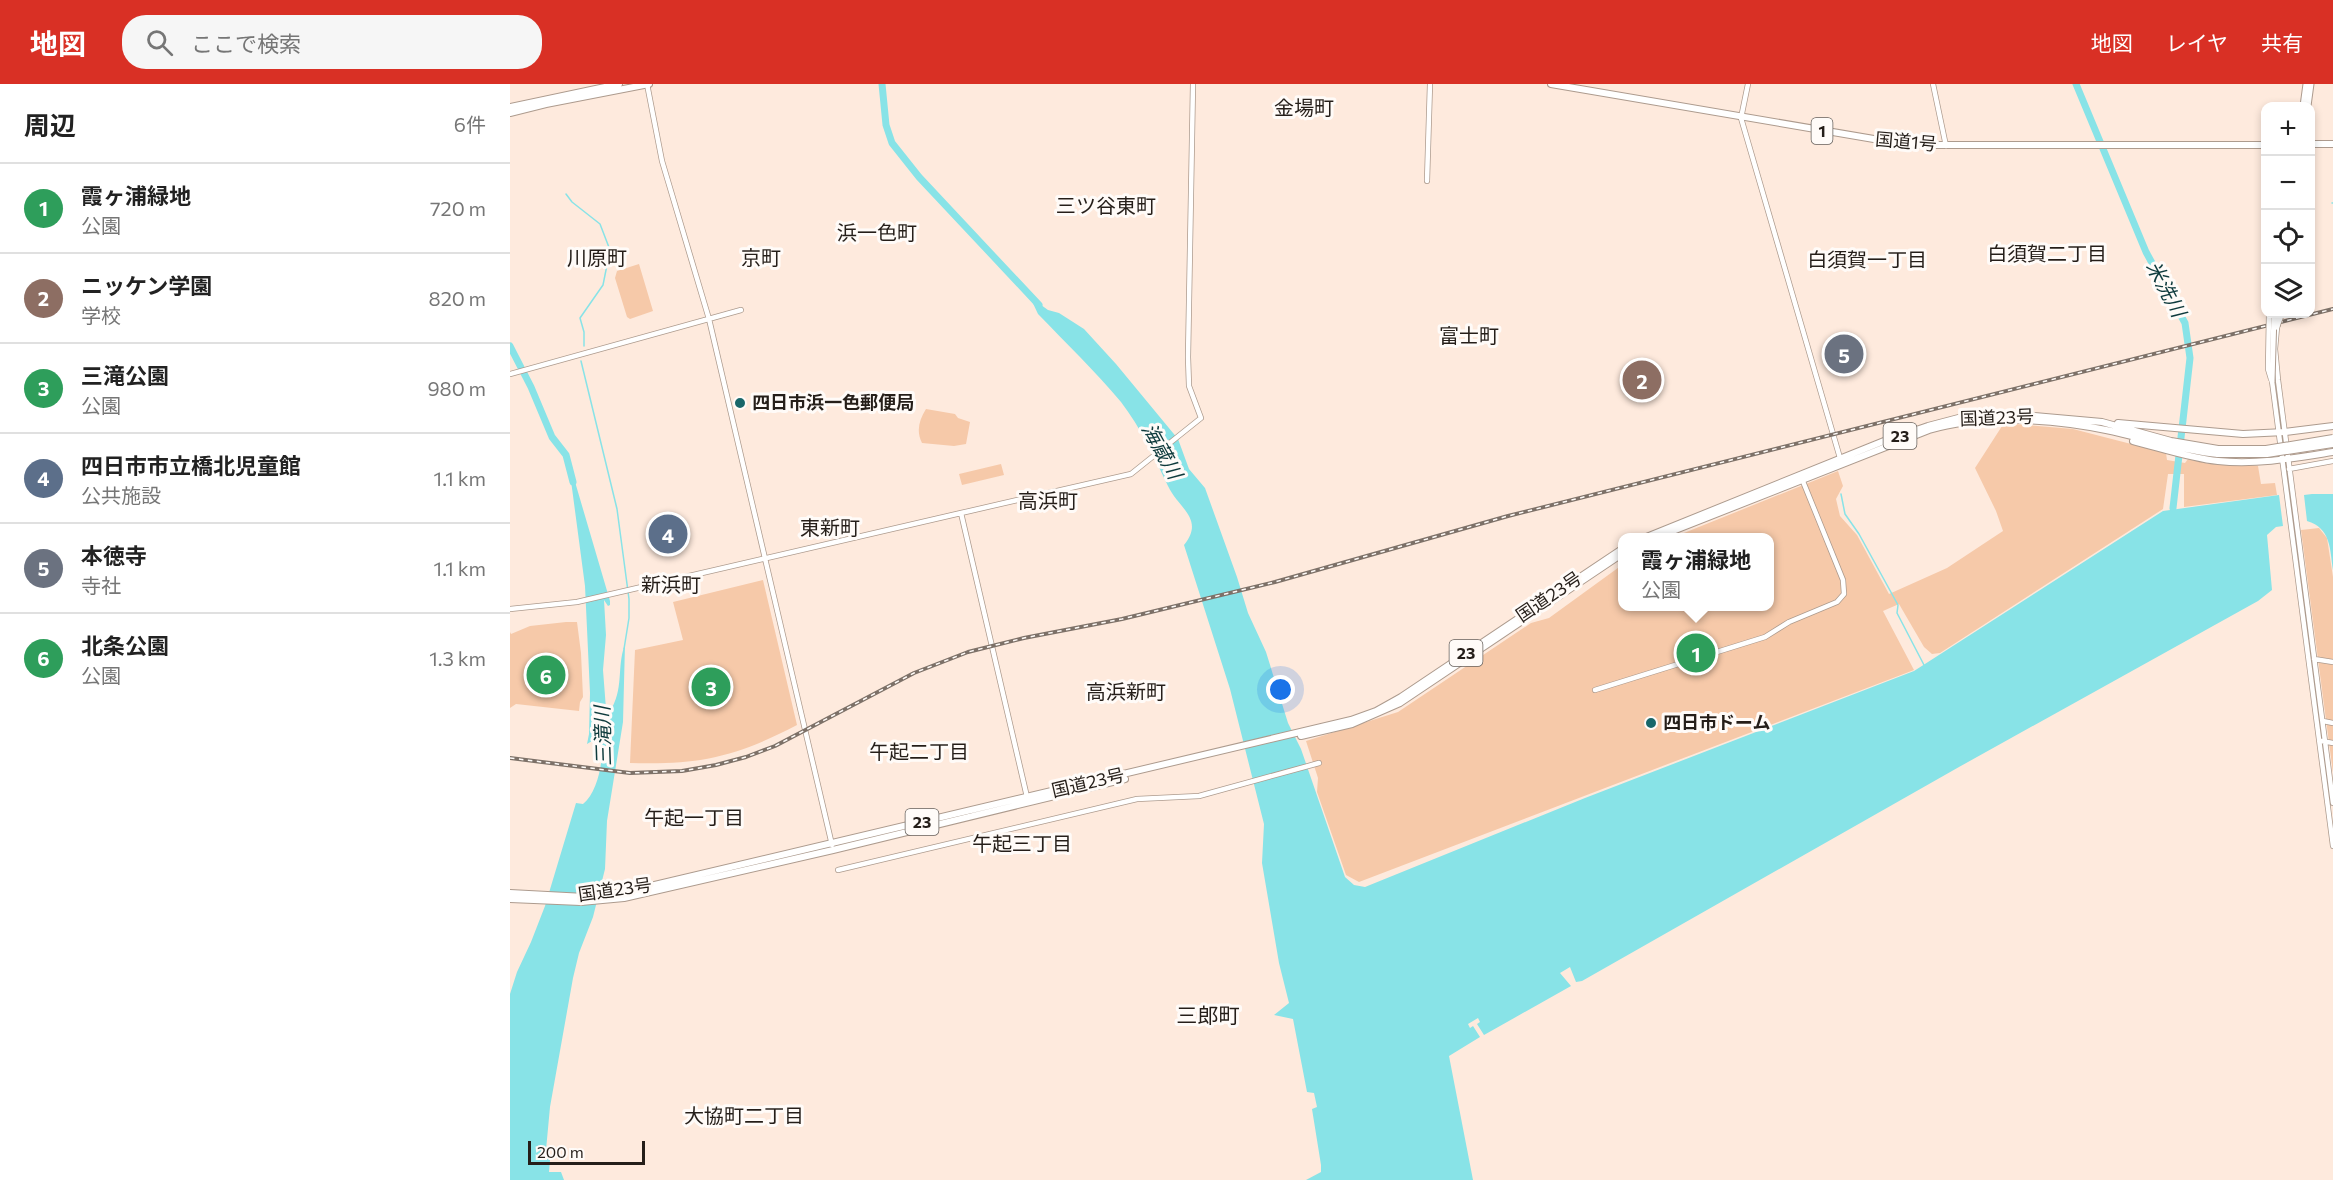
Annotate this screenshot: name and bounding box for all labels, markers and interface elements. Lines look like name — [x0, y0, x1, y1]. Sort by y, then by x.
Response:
search box — [122, 15, 542, 69]
text: 地図 — [30, 26, 86, 60]
icon: search — [143, 26, 176, 59]
text: ここで検索 — [191, 30, 301, 57]
text: 地図 — [2091, 30, 2133, 55]
text: レイヤ — [2166, 30, 2228, 55]
text: 共有 — [2261, 30, 2303, 55]
district label: 金場町 — [1274, 95, 1334, 119]
map controls — [2261, 102, 2315, 318]
button: + — [2261, 102, 2315, 156]
text: 周辺 — [24, 109, 76, 140]
text: 6件 — [454, 112, 486, 136]
road number: 1 — [1812, 118, 1832, 144]
street label: 国道1号 — [1874, 127, 1938, 155]
button: − — [2261, 156, 2315, 210]
text: 霞ヶ浦緑地 — [81, 182, 191, 209]
district label: 三ツ谷東町 — [1056, 193, 1156, 217]
text: 1 — [39, 196, 48, 220]
text: 720 m — [430, 196, 486, 220]
button: locate — [2261, 210, 2315, 264]
text: 公園 — [81, 213, 121, 237]
district label: 浜一色町 — [837, 220, 917, 244]
district label: 白須賀二丁目 — [1987, 241, 2107, 265]
district label: 川原町 — [567, 245, 627, 269]
district label: 京町 — [741, 245, 781, 269]
district label: 白須賀一丁目 — [1807, 247, 1927, 271]
water label: 米洗川 — [2142, 256, 2193, 322]
button: layers — [2261, 264, 2315, 318]
text: ニッケン学園 — [81, 272, 212, 299]
text: 2 — [38, 286, 49, 310]
text: 820 m — [429, 286, 486, 310]
text: 学校 — [81, 303, 121, 327]
district label: 富士町 — [1439, 323, 1499, 347]
pin: 5 — [1824, 332, 1864, 376]
pin: 2 — [1622, 358, 1662, 402]
text: 三滝公園 — [81, 362, 169, 389]
text: 3 — [38, 376, 49, 400]
text: 980 m — [427, 376, 486, 400]
place label: 四日市浜一色郵便局 — [752, 391, 914, 413]
text: 公園 — [81, 393, 121, 417]
marker: 四日市浜一色郵便局 — [733, 396, 747, 410]
street label: 国道23号 — [1959, 405, 2034, 429]
water label: 海蔵川 — [1138, 418, 1189, 484]
road number: 23 — [1884, 423, 1916, 449]
text: 四日市市立橋北児童館 — [81, 452, 301, 479]
text: 4 — [37, 466, 50, 490]
text: 1.1 km — [434, 466, 486, 490]
text: 公共施設 — [81, 483, 161, 507]
district label: 高浜町 — [1018, 488, 1078, 512]
pin: 4 — [648, 512, 688, 556]
district label: 東新町 — [800, 515, 860, 539]
popup — [1618, 533, 1774, 611]
text: 本徳寺 — [81, 542, 147, 569]
text: 霞ヶ浦緑地 — [1641, 546, 1751, 573]
text: 5 — [38, 556, 49, 580]
text: 1.1 km — [434, 556, 486, 580]
street label: 国道23号 — [1512, 566, 1585, 626]
district label: 新浜町 — [641, 572, 701, 596]
text: 寺社 — [81, 573, 121, 597]
text: 公園 — [1641, 577, 1681, 601]
pin: 1 — [1676, 630, 1716, 676]
text: 北条公園 — [81, 632, 169, 659]
road number: 23 — [1450, 640, 1482, 666]
text: 6 — [37, 646, 50, 670]
text: 1.3 km — [429, 646, 486, 670]
pin: 6 — [526, 652, 566, 698]
text: 公園 — [81, 663, 121, 687]
pin: 3 — [692, 664, 730, 710]
your location — [1266, 675, 1295, 704]
district label: 高浜新町 — [1086, 679, 1166, 703]
water label: 三滝川 — [589, 704, 615, 766]
place label: 四日市ドーム — [1663, 711, 1770, 733]
marker: 四日市ドーム — [1644, 716, 1658, 730]
district label: 午起二丁目 — [869, 739, 969, 763]
street label: 国道23号 — [1049, 763, 1126, 801]
district label: 午起一丁目 — [644, 805, 744, 829]
road number: 23 — [906, 809, 938, 835]
district label: 午起三丁目 — [972, 831, 1072, 855]
street label: 国道23号 — [577, 873, 653, 905]
district label: 三郎町 — [1177, 1002, 1240, 1027]
district label: 大協町二丁目 — [684, 1103, 804, 1127]
scale bar — [528, 1138, 645, 1166]
text: 200 m — [537, 1142, 584, 1161]

